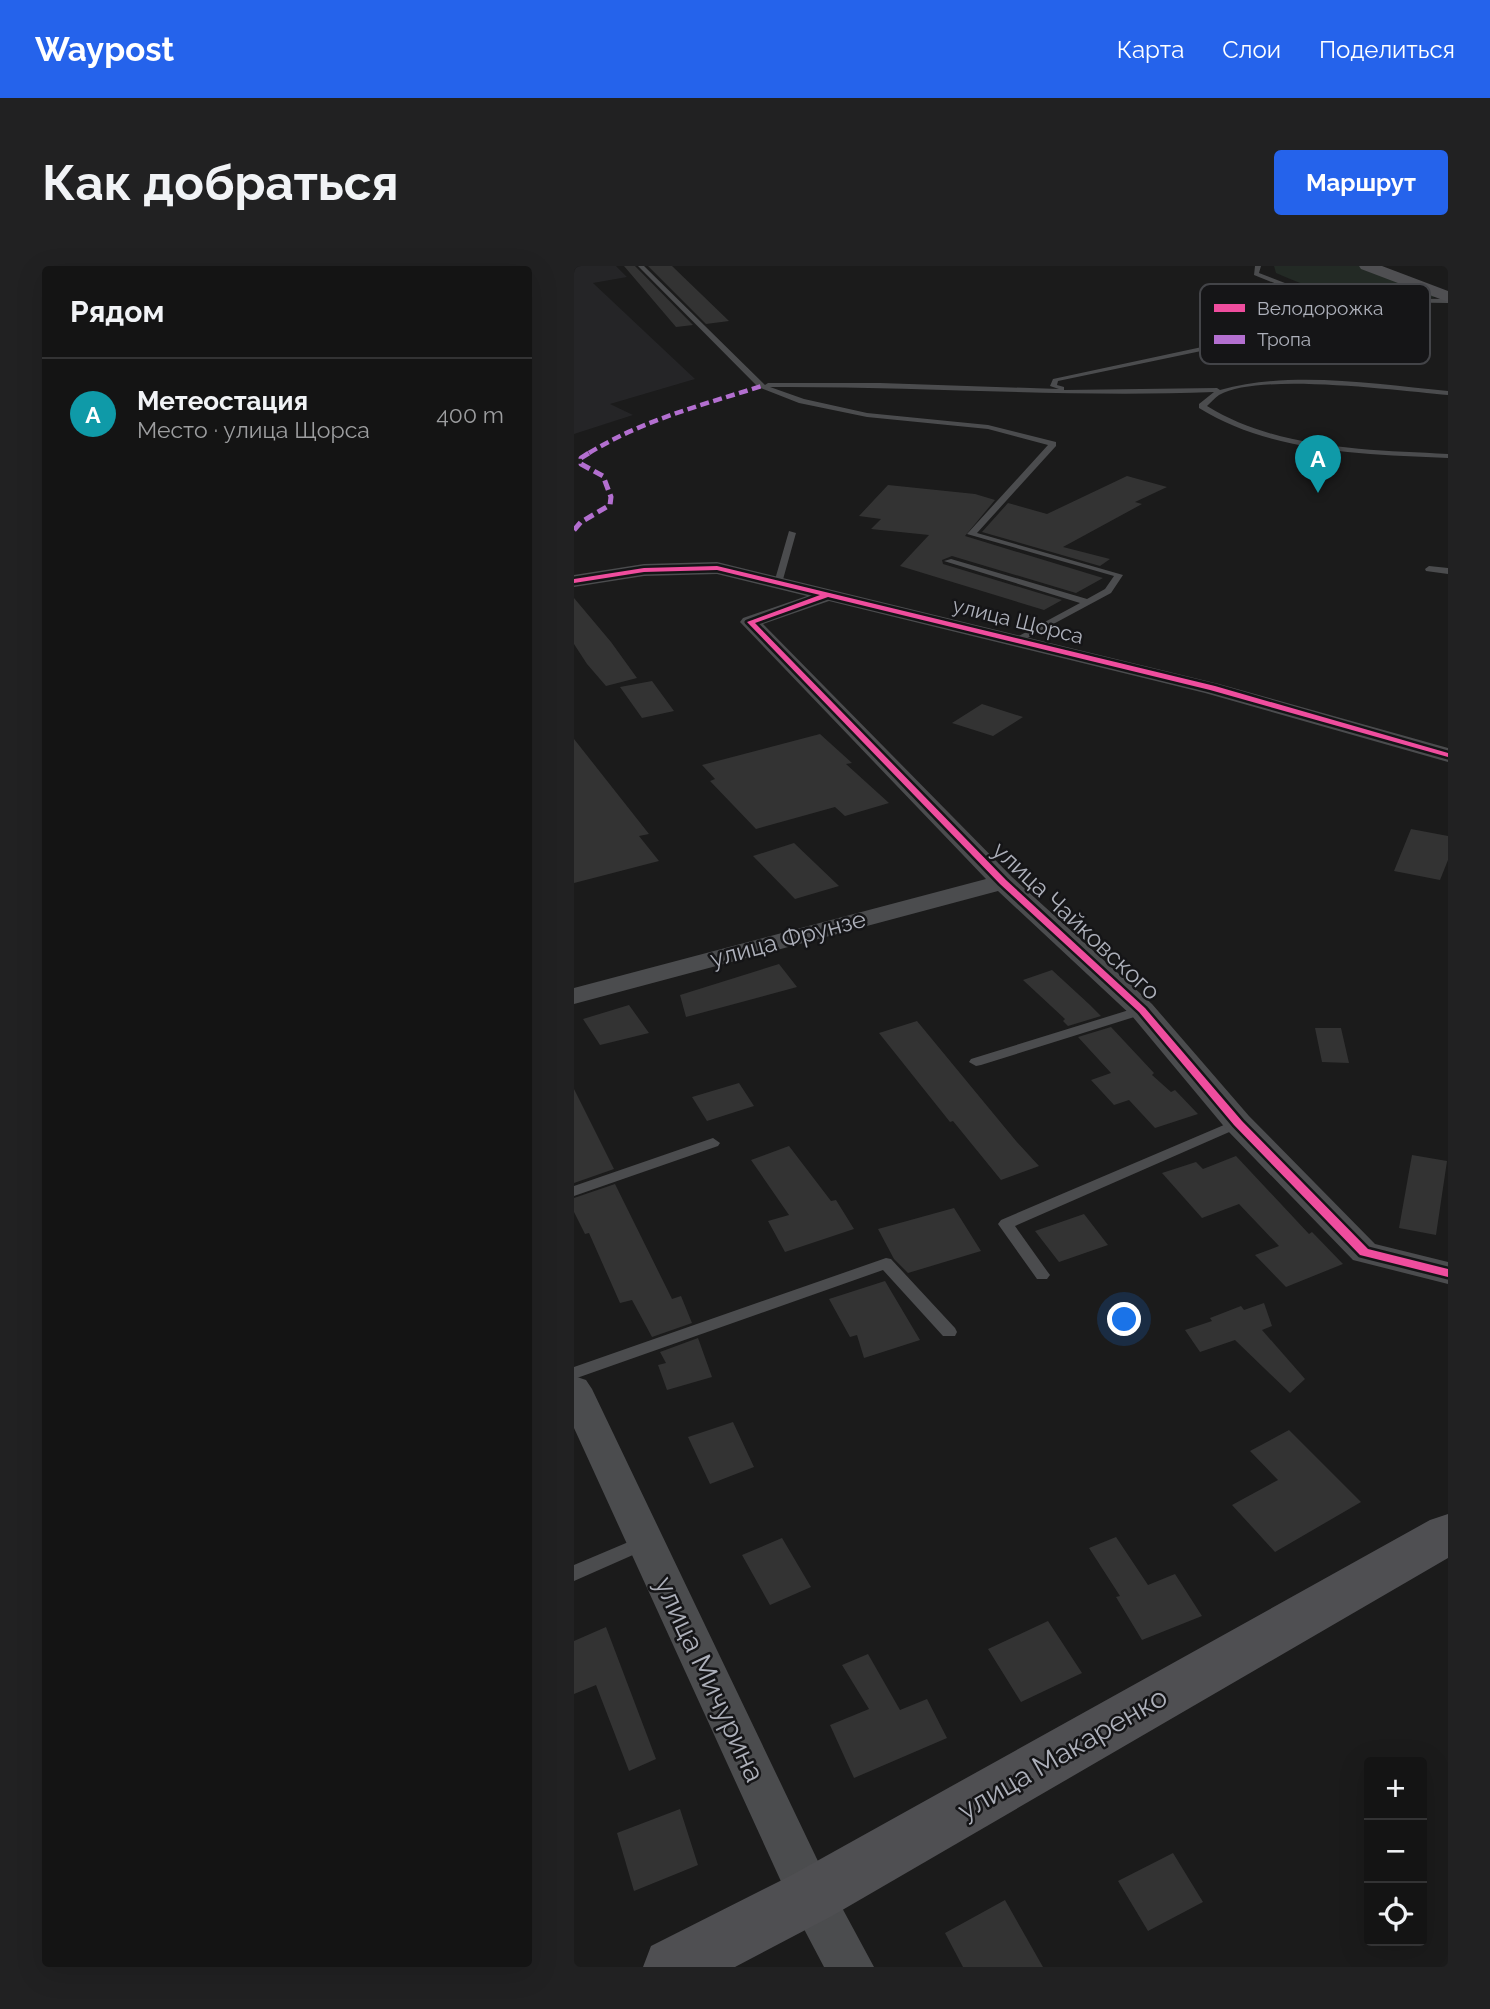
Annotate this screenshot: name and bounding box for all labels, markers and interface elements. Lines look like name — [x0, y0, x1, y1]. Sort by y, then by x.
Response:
text: Waypost — [35, 30, 174, 69]
text: Карта — [1117, 35, 1184, 64]
text: Слои — [1222, 35, 1281, 64]
text: Поделиться — [1319, 35, 1455, 64]
button: Маршрут — [1274, 150, 1448, 215]
text: Как добраться — [42, 154, 399, 211]
legend — [1200, 284, 1430, 364]
text: Рядом — [70, 294, 164, 329]
text: Велодорожка — [1257, 297, 1383, 319]
text: Тропа — [1257, 328, 1311, 350]
text: Метеостация — [137, 386, 308, 416]
text: A — [85, 401, 101, 428]
text: 400 m — [436, 401, 504, 428]
text: Место · улица Щорса — [137, 416, 370, 443]
pin: A — [1295, 435, 1341, 493]
street label: улица Щорса — [950, 592, 1086, 649]
street label: улица Чайковского — [986, 835, 1166, 1006]
street label: улица Фрунзе — [707, 904, 869, 973]
your location — [1107, 1302, 1141, 1336]
street label: улица Мичурина — [648, 1571, 772, 1787]
street label: улица Макаренко — [952, 1680, 1173, 1827]
map controls — [1364, 1757, 1427, 1946]
button: + — [1364, 1757, 1427, 1820]
button: − — [1364, 1820, 1427, 1883]
button: locate — [1364, 1883, 1427, 1946]

